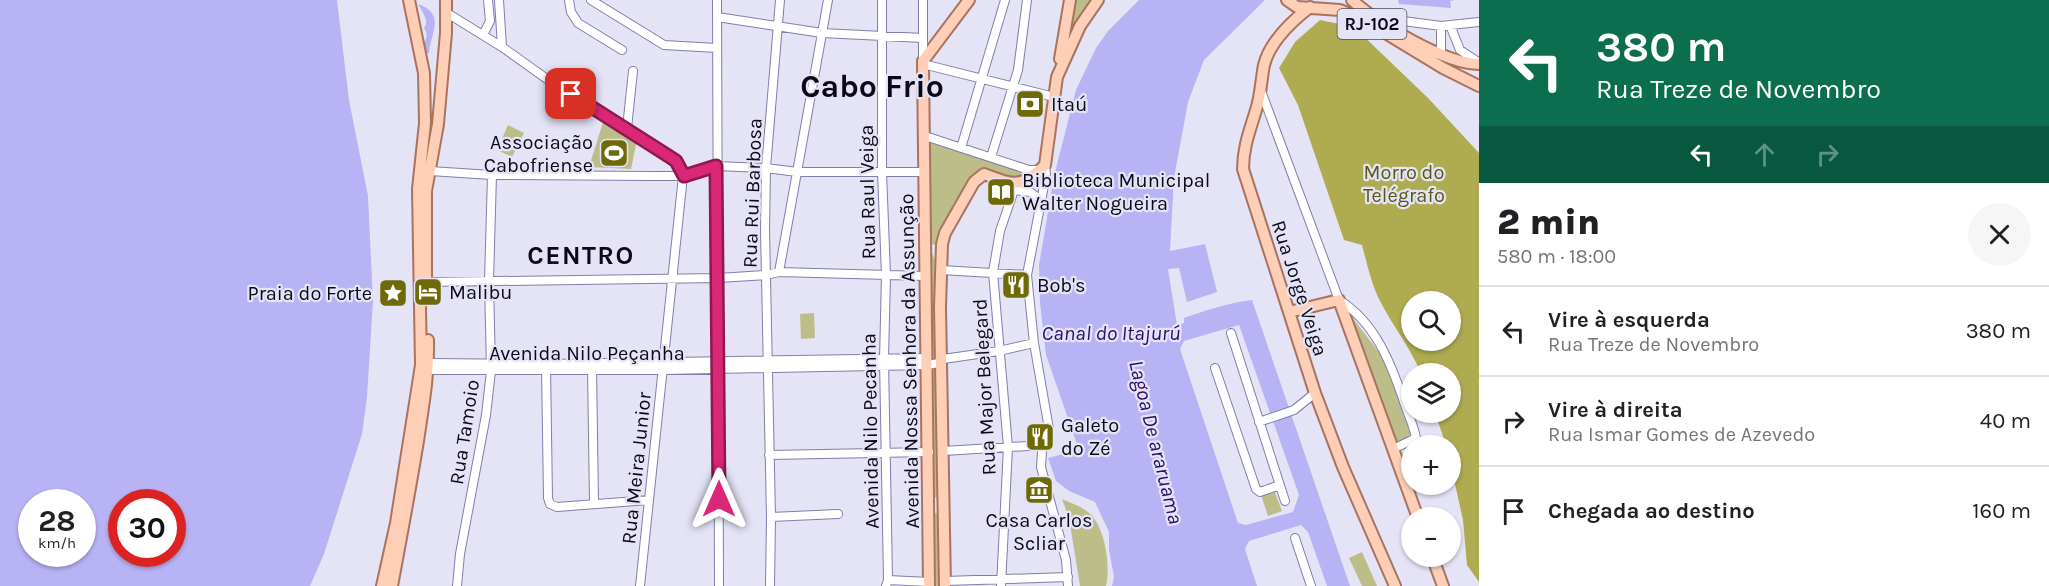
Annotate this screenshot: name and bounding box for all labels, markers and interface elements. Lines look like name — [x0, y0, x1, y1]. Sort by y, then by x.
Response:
road number: RJ-102 — [1338, 9, 1406, 39]
text: 380 m — [1596, 22, 1726, 72]
icon: left — [1497, 24, 1575, 102]
pin — [545, 68, 596, 119]
district label: Cabo Frio — [800, 68, 944, 105]
text: Rua Treze de Novembro — [1596, 73, 1881, 105]
icon: arrive — [554, 77, 587, 110]
bank icon: Itaú — [1014, 88, 1046, 120]
place label: Itaú — [1051, 93, 1087, 116]
street label: Rua Rui Barbosa — [738, 118, 767, 268]
street label: Rua Raul Veiga — [855, 124, 880, 260]
place label: Associação Cabofriense — [484, 131, 593, 177]
sports icon: Associação Cabofriense — [598, 137, 630, 169]
icon: left — [1685, 138, 1718, 171]
icon: ahead — [1748, 138, 1781, 171]
icon: right — [1811, 138, 1844, 171]
park label: Morro do Telégrafo — [1363, 161, 1445, 207]
place label: Biblioteca Municipal Walter Nogueira — [1022, 169, 1210, 215]
library icon: Biblioteca Municipal Walter Nogueira — [985, 176, 1017, 208]
street label: Avenida Nossa Senhora da Assunção — [895, 193, 924, 529]
text: 2 min — [1497, 201, 1600, 243]
button: close — [1968, 203, 2031, 266]
street label: Rua Jorge Veiga — [1267, 217, 1332, 359]
district label: CENTRO — [527, 240, 635, 271]
text: 580 m · 18:00 — [1497, 245, 1616, 268]
restaurant icon: Bob's — [1000, 269, 1032, 301]
place label: Bob's — [1037, 274, 1085, 297]
hotel icon: Malibu — [412, 276, 444, 308]
place icon: Praia do Forte — [377, 277, 409, 309]
place label: Malibu — [449, 281, 512, 304]
place label: Praia do Forte — [248, 282, 372, 305]
map controls — [1401, 291, 1461, 567]
button: search — [1401, 291, 1461, 351]
street label: Rua Major Belegard — [968, 298, 1001, 476]
text: Vire à esquerda — [1548, 307, 1710, 333]
icon: left — [1497, 315, 1530, 348]
text: 380 m — [1966, 318, 2031, 344]
water label: Canal do Itajurú — [1042, 321, 1181, 345]
street label: Avenida Nilo Pecanha — [857, 333, 884, 529]
text: Rua Treze de Novembro — [1548, 333, 1759, 356]
street label: Avenida Nilo Peçanha — [489, 342, 685, 365]
water label: Lagoa De araruama — [1124, 358, 1188, 526]
button: layers — [1401, 363, 1461, 423]
street label: Rua Tamoio — [445, 378, 484, 486]
street label: Rua Meira Junior — [617, 390, 656, 545]
text: Vire à direita — [1548, 397, 1683, 423]
icon: right — [1497, 405, 1530, 438]
text: 40 m — [1980, 408, 2031, 434]
place label: Galeto do Zé — [1061, 414, 1119, 460]
restaurant icon: Galeto do Zé — [1024, 421, 1056, 453]
text: Rua Ismar Gomes de Azevedo — [1548, 423, 1815, 446]
button: + — [1401, 435, 1461, 495]
position arrow — [687, 467, 751, 531]
museum icon: Casa Carlos Scliar — [1023, 474, 1055, 506]
speed limit sign: 30 — [108, 489, 186, 567]
icon: arrive — [1497, 495, 1530, 528]
text: Chegada ao destino — [1548, 498, 1755, 524]
text: 160 m — [1972, 498, 2031, 524]
text: 28 — [38, 503, 76, 539]
button: − — [1401, 507, 1461, 567]
place label: Casa Carlos Scliar — [985, 509, 1093, 555]
text: km/h — [38, 534, 76, 552]

